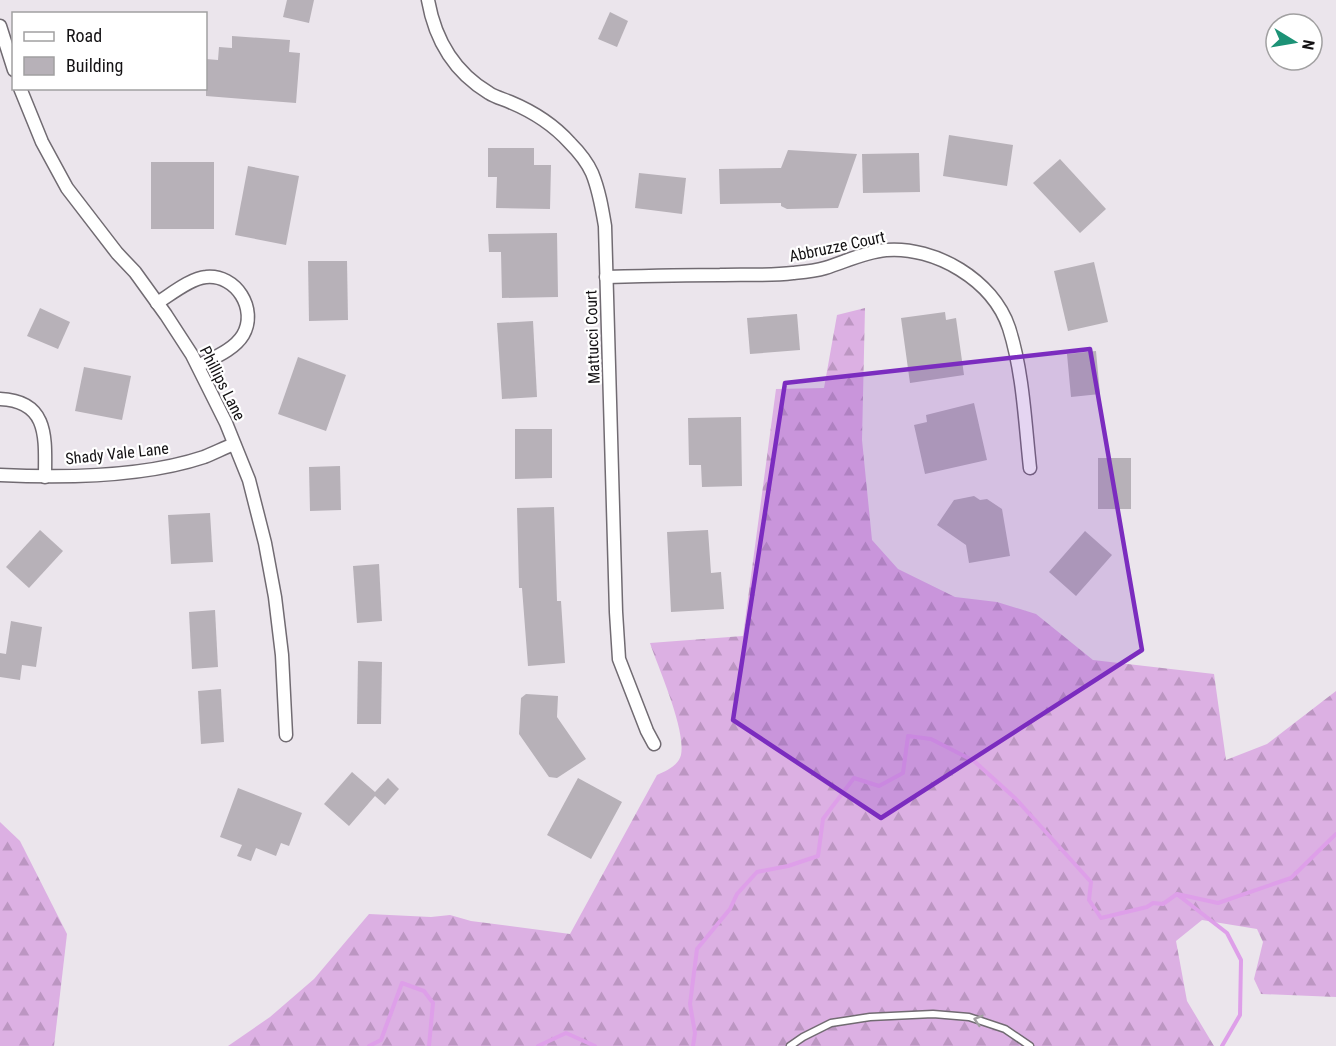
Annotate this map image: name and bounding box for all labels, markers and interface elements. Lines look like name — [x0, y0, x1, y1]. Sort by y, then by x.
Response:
legend — [12, 12, 207, 90]
north arrow — [1264, 12, 1324, 72]
text: Road — [66, 25, 102, 46]
text: N — [1298, 38, 1318, 51]
text: Building — [66, 55, 123, 76]
street label: Abbruzze Court — [787, 227, 887, 266]
street label: Mattucci Court — [581, 289, 604, 384]
street label: Phillips Lane — [196, 343, 249, 423]
street label: Shady Vale Lane — [65, 439, 170, 468]
one-way arrow — [973, 1015, 984, 1027]

